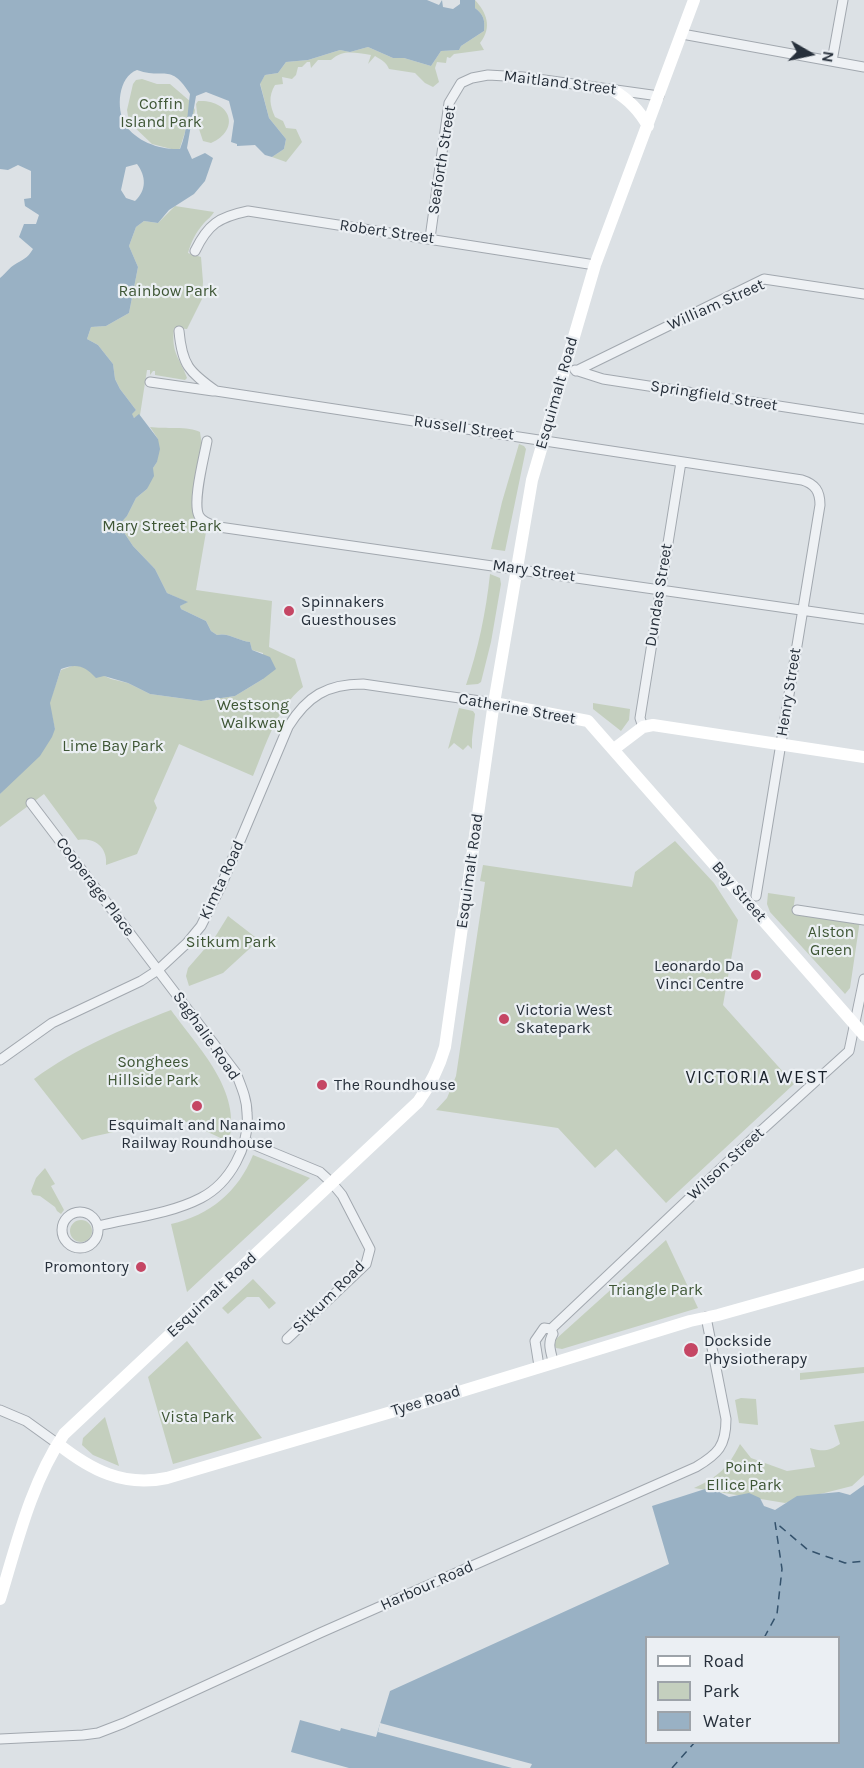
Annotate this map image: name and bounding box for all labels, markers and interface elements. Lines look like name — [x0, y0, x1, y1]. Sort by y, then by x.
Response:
north arrow — [780, 24, 840, 84]
text: N — [818, 50, 839, 64]
street label: Maitland Street — [503, 67, 617, 99]
park label: Coffin Island Park — [120, 94, 202, 132]
street label: Seaforth Street — [424, 104, 460, 216]
street label: Robert Street — [338, 216, 436, 248]
street label: William Street — [664, 275, 768, 335]
park label: Rainbow Park — [118, 281, 218, 301]
street label: Esquimalt Road — [532, 335, 582, 451]
street label: Springfield Street — [649, 376, 779, 416]
street label: Russell Street — [413, 411, 515, 445]
park label: Mary Street Park — [102, 516, 222, 536]
street label: Dundas Street — [641, 542, 677, 648]
street label: Mary Street — [491, 556, 577, 586]
place label: Spinnakers Guesthouses — [301, 592, 397, 630]
marker: Spinnakers Guesthouses — [282, 604, 296, 618]
street label: Henry Street — [773, 646, 805, 738]
street label: Catherine Street — [457, 689, 577, 729]
park label: Westsong Walkway — [217, 695, 289, 733]
park label: Lime Bay Park — [62, 736, 164, 756]
street label: Esquimalt Road — [452, 812, 488, 930]
street label: Cooperage Place — [51, 834, 139, 940]
street label: Kimta Road — [195, 837, 249, 923]
street label: Bay Street — [708, 858, 770, 926]
park label: Alston Green — [808, 922, 854, 960]
park label: Sitkum Park — [186, 932, 276, 952]
place label: Leonardo Da Vinci Centre — [654, 956, 744, 994]
marker: Leonardo Da Vinci Centre — [749, 968, 763, 982]
street label: Saghalie Road — [168, 988, 244, 1084]
place label: Victoria West Skatepark — [516, 1000, 612, 1038]
marker: Victoria West Skatepark — [497, 1012, 511, 1026]
park label: Songhees Hillside Park — [107, 1052, 199, 1090]
district label: VICTORIA WEST — [685, 1067, 829, 1089]
place label: The Roundhouse — [334, 1075, 456, 1095]
marker: The Roundhouse — [315, 1078, 329, 1092]
marker: Esquimalt and Nanaimo Railway Roundhouse — [190, 1099, 204, 1113]
place label: Esquimalt and Nanaimo Railway Roundhouse — [108, 1115, 286, 1153]
street label: Wilson Street — [684, 1124, 768, 1204]
street label: Esquimalt Road — [163, 1248, 261, 1342]
place label: Promontory — [44, 1257, 129, 1277]
street label: Sitkum Road — [289, 1257, 369, 1337]
marker: Promontory — [134, 1260, 148, 1274]
park label: Triangle Park — [609, 1280, 703, 1300]
place label: Dockside Physiotherapy — [704, 1331, 807, 1369]
marker: Dockside Physiotherapy — [682, 1341, 700, 1359]
street label: Tyee Road — [389, 1381, 463, 1421]
park label: Vista Park — [161, 1407, 235, 1427]
park label: Point Ellice Park — [706, 1457, 782, 1495]
street label: Harbour Road — [378, 1557, 476, 1615]
legend — [645, 1636, 840, 1744]
text: Road — [703, 1650, 744, 1672]
text: Park — [703, 1680, 740, 1702]
text: Water — [703, 1710, 751, 1732]

